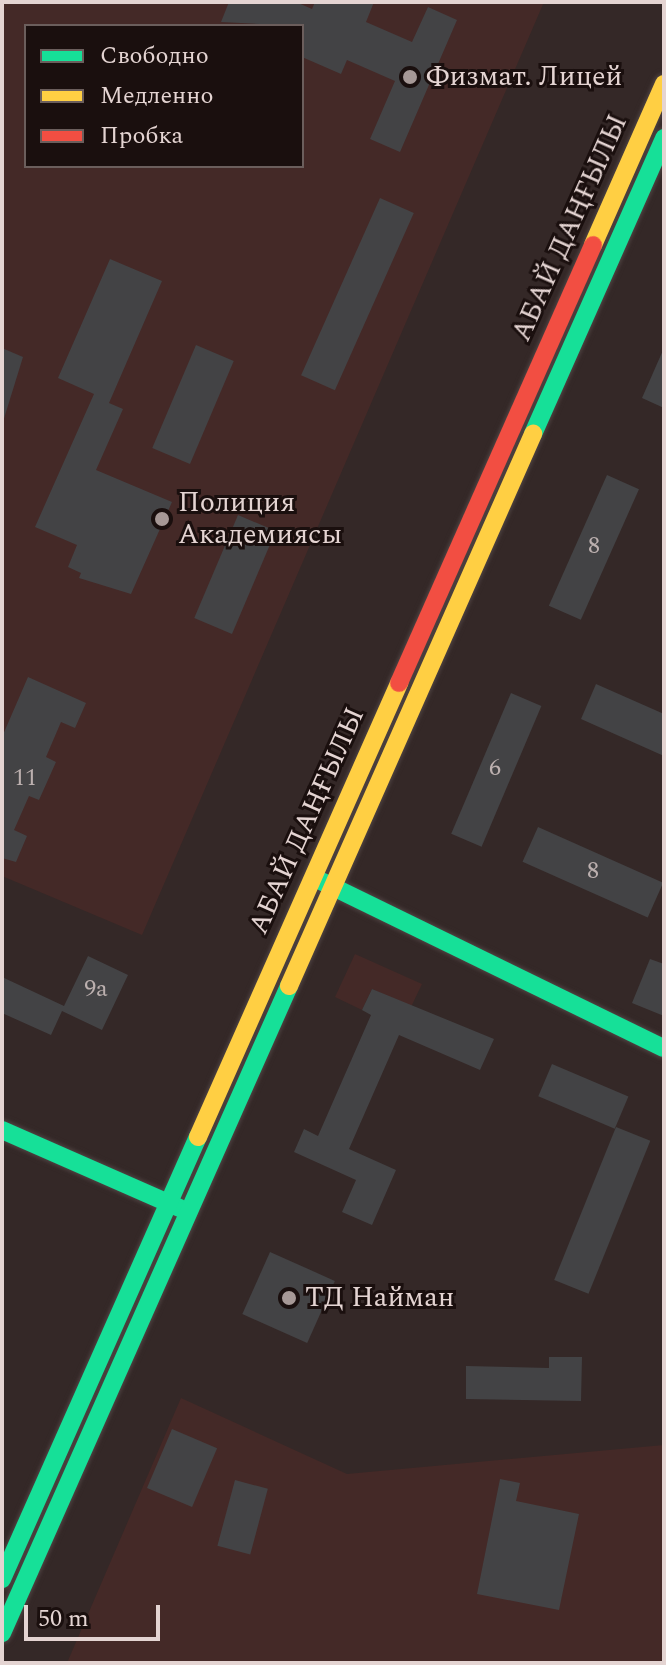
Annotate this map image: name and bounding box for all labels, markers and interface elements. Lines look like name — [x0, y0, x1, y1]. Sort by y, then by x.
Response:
legend — [24, 24, 304, 168]
text: Свободно — [100, 38, 209, 74]
place label: Физмат. Лицей — [426, 60, 622, 94]
marker: Физмат. Лицей — [401, 68, 419, 86]
text: Медленно — [100, 78, 213, 114]
street label: АБАЙ ДАҢҒЫЛЫ — [505, 109, 635, 347]
text: Пробка — [100, 118, 183, 154]
place label: Полиция Академиясы — [178, 486, 342, 552]
marker: Полиция Академиясы — [153, 510, 171, 528]
house number: 8 — [588, 533, 600, 561]
street label: АБАЙ ДАҢҒЫЛЫ — [242, 702, 372, 940]
house number: 6 — [489, 755, 501, 783]
house number: 11 — [13, 765, 37, 793]
house number: 8 — [587, 858, 599, 886]
house number: 9а — [84, 976, 108, 1004]
place label: ТД Найман — [305, 1281, 454, 1315]
marker: ТД Найман — [280, 1289, 298, 1307]
scale bar — [28, 1589, 164, 1639]
text: 50 m — [38, 1601, 89, 1637]

